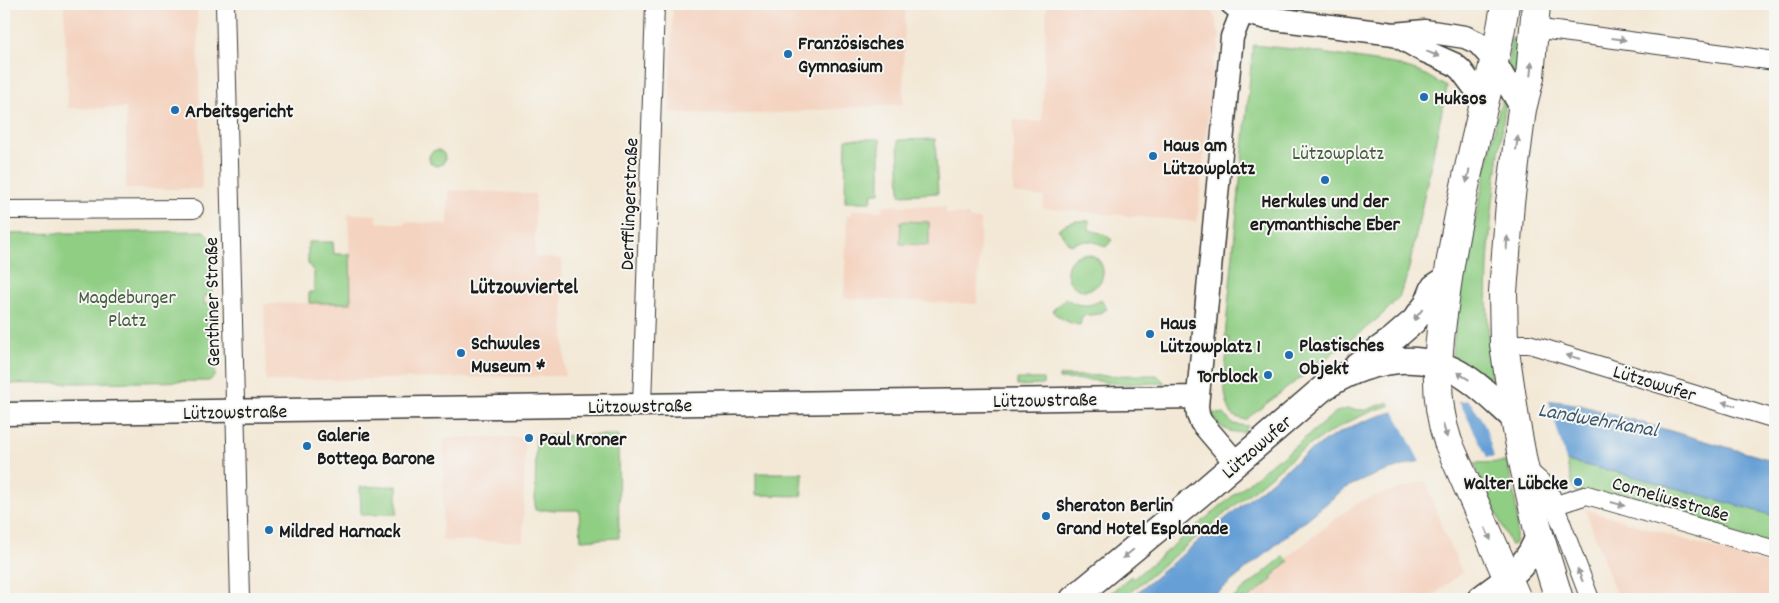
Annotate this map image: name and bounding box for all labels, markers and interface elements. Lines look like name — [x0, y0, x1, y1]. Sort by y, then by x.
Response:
place label: Französisches Gymnasium — [798, 31, 904, 82]
one-way arrow — [1612, 35, 1628, 43]
marker: Französisches Gymnasium — [782, 48, 794, 60]
one-way arrow — [1426, 51, 1440, 59]
one-way arrow — [1527, 60, 1535, 76]
place label: Huksos — [1434, 86, 1487, 114]
marker: Huksos — [1418, 91, 1430, 103]
place label: Arbeitsgericht — [185, 99, 294, 127]
marker: Arbeitsgericht — [169, 104, 181, 116]
place label: Haus am Lützowplatz — [1163, 133, 1255, 184]
one-way arrow — [1513, 135, 1521, 151]
street label: Derfflingerstraße — [615, 137, 647, 271]
park label: Lützowplatz — [1292, 141, 1384, 169]
marker: Haus am Lützowplatz — [1147, 150, 1159, 162]
one-way arrow — [1464, 168, 1472, 183]
marker: Herkules und der erymanthische Eber — [1319, 174, 1331, 186]
place label: Herkules und der erymanthische Eber — [1250, 189, 1400, 240]
one-way arrow — [1503, 235, 1511, 251]
street label: Genthiner Straße — [199, 237, 229, 367]
district label: Lützowviertel — [470, 274, 579, 304]
park label: Magdeburger Platz — [78, 285, 176, 336]
one-way arrow — [1413, 308, 1424, 321]
place label: Haus Lützowplatz 1 — [1160, 311, 1261, 362]
marker: Haus Lützowplatz 1 — [1144, 328, 1156, 340]
place label: Schwules Museum * — [471, 331, 546, 382]
place label: Plastisches Objekt — [1299, 333, 1385, 384]
marker: Schwules Museum * — [455, 347, 467, 359]
marker: Plastisches Objekt — [1283, 349, 1295, 361]
one-way arrow — [1566, 353, 1581, 361]
street label: Lützowufer — [1609, 359, 1700, 411]
place label: Torblock — [1197, 364, 1258, 392]
marker: Torblock — [1262, 369, 1274, 381]
one-way arrow — [1456, 371, 1469, 380]
street label: Lützowstraße — [993, 387, 1098, 417]
street label: Lützowstraße — [588, 393, 693, 423]
water label: Landwehrkanal — [1535, 397, 1662, 448]
street label: Lützowstraße — [183, 399, 288, 429]
one-way arrow — [1721, 400, 1736, 408]
street label: Lützowufer — [1217, 409, 1300, 487]
place label: Galerie Bottega Barone — [317, 423, 435, 474]
one-way arrow — [1441, 424, 1449, 439]
place label: Paul Kroner — [539, 427, 627, 455]
marker: Paul Kroner — [523, 432, 535, 444]
marker: Galerie Bottega Barone — [301, 440, 313, 452]
place label: Walter Lübcke — [1464, 471, 1568, 499]
street label: Corneliusstraße — [1608, 471, 1732, 531]
marker: Walter Lübcke — [1572, 476, 1584, 488]
place label: Sheraton Berlin Grand Hotel Esplanade — [1056, 493, 1229, 544]
one-way arrow — [1610, 501, 1625, 509]
marker: Sheraton Berlin Grand Hotel Esplanade — [1040, 510, 1052, 522]
place label: Mildred Harnack — [279, 519, 401, 547]
marker: Mildred Harnack — [263, 524, 275, 536]
one-way arrow — [1485, 527, 1493, 541]
one-way arrow — [1122, 548, 1135, 559]
one-way arrow — [1576, 567, 1584, 582]

